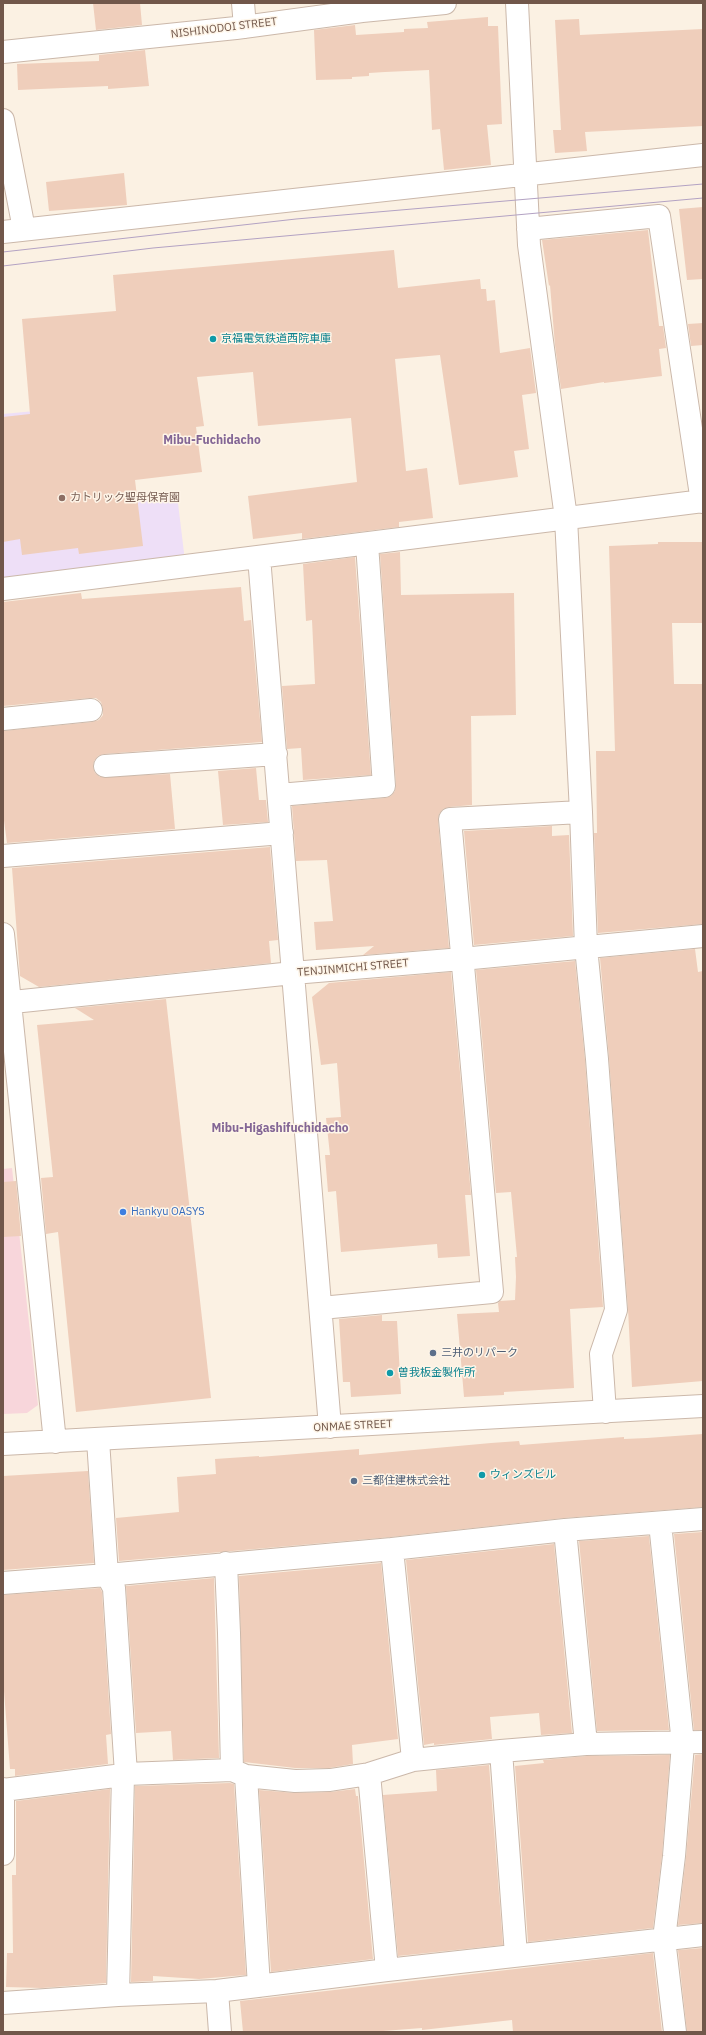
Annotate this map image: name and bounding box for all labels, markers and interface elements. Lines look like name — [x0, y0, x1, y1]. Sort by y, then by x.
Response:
street label: NISHINODOI STREET — [170, 15, 278, 41]
place label: 京福電気鉄道西院車庫 — [221, 332, 331, 346]
marker: 京福電気鉄道西院車庫 — [208, 334, 218, 344]
district label: Mibu-Fuchidacho — [163, 434, 261, 448]
place label: カトリック聖母保育園 — [70, 491, 180, 505]
marker: カトリック聖母保育園 — [57, 493, 67, 503]
street label: TENJINMICHI STREET — [297, 957, 409, 979]
district label: Mibu-Higashifuchidacho — [211, 1122, 349, 1136]
place label: Hankyu OASYS — [131, 1205, 205, 1219]
marker: Hankyu OASYS — [118, 1207, 128, 1217]
place label: 三井のリパーク — [441, 1346, 518, 1360]
marker: 三井のリパーク — [428, 1348, 438, 1358]
place label: 曽我板金製作所 — [398, 1366, 475, 1380]
marker: 曽我板金製作所 — [385, 1368, 395, 1378]
street label: ONMAE STREET — [313, 1417, 393, 1435]
place label: ウィンズビル — [490, 1468, 556, 1482]
marker: ウィンズビル — [477, 1470, 487, 1480]
place label: 三都住建株式会社 — [362, 1474, 450, 1488]
marker: 三都住建株式会社 — [349, 1476, 359, 1486]

